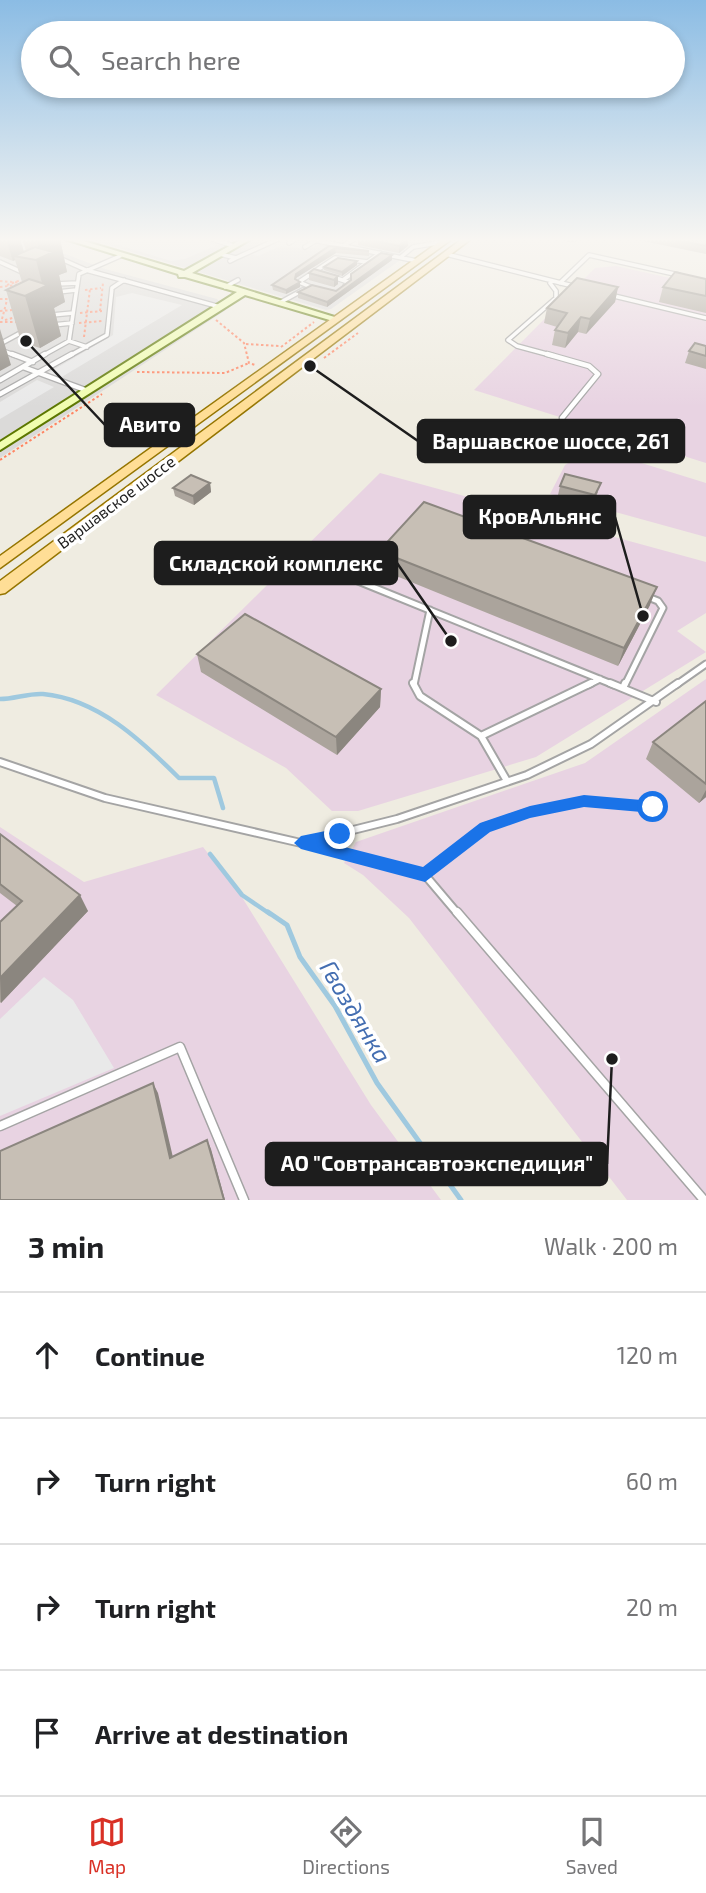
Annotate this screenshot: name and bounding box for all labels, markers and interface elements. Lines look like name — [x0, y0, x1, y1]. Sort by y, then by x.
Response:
search box — [21, 21, 685, 98]
icon: search — [45, 41, 83, 79]
text: Search here — [101, 44, 241, 75]
callout: Авито — [105, 404, 194, 446]
text: Авито — [119, 411, 181, 436]
callout: Варшавское шоссе, 261 — [418, 420, 684, 462]
text: Варшавское шоссе, 261 — [432, 428, 670, 453]
street label: Варшавское шоссе — [53, 451, 178, 552]
callout: КровАльянс — [464, 496, 615, 538]
text: КровАльянс — [478, 503, 602, 528]
callout: Складской комплекс — [155, 542, 397, 584]
text: Складской комплекс — [169, 550, 383, 575]
route start — [637, 791, 668, 822]
route end — [324, 818, 355, 849]
water label: Гвоздянка — [314, 955, 398, 1068]
callout: АО "Совтрансавтоэкспедиция" — [266, 1143, 607, 1185]
text: АО "Совтрансавтоэкспедиция" — [281, 1150, 593, 1175]
text: 3 min — [28, 1228, 104, 1264]
text: Walk · 200 m — [544, 1232, 678, 1260]
icon: ahead — [28, 1336, 66, 1374]
text: Continue — [95, 1340, 205, 1371]
text: 120 m — [617, 1341, 678, 1369]
icon: right — [28, 1462, 66, 1500]
text: Turn right — [95, 1466, 216, 1497]
text: 60 m — [626, 1467, 678, 1495]
icon: right — [28, 1588, 66, 1626]
text: Turn right — [95, 1592, 216, 1623]
text: 20 m — [626, 1593, 678, 1621]
icon: arrive — [28, 1714, 66, 1752]
text: Arrive at destination — [95, 1718, 348, 1749]
tab: Map — [88, 1813, 126, 1878]
tab: Directions — [302, 1813, 390, 1878]
tab: Saved — [566, 1813, 618, 1878]

